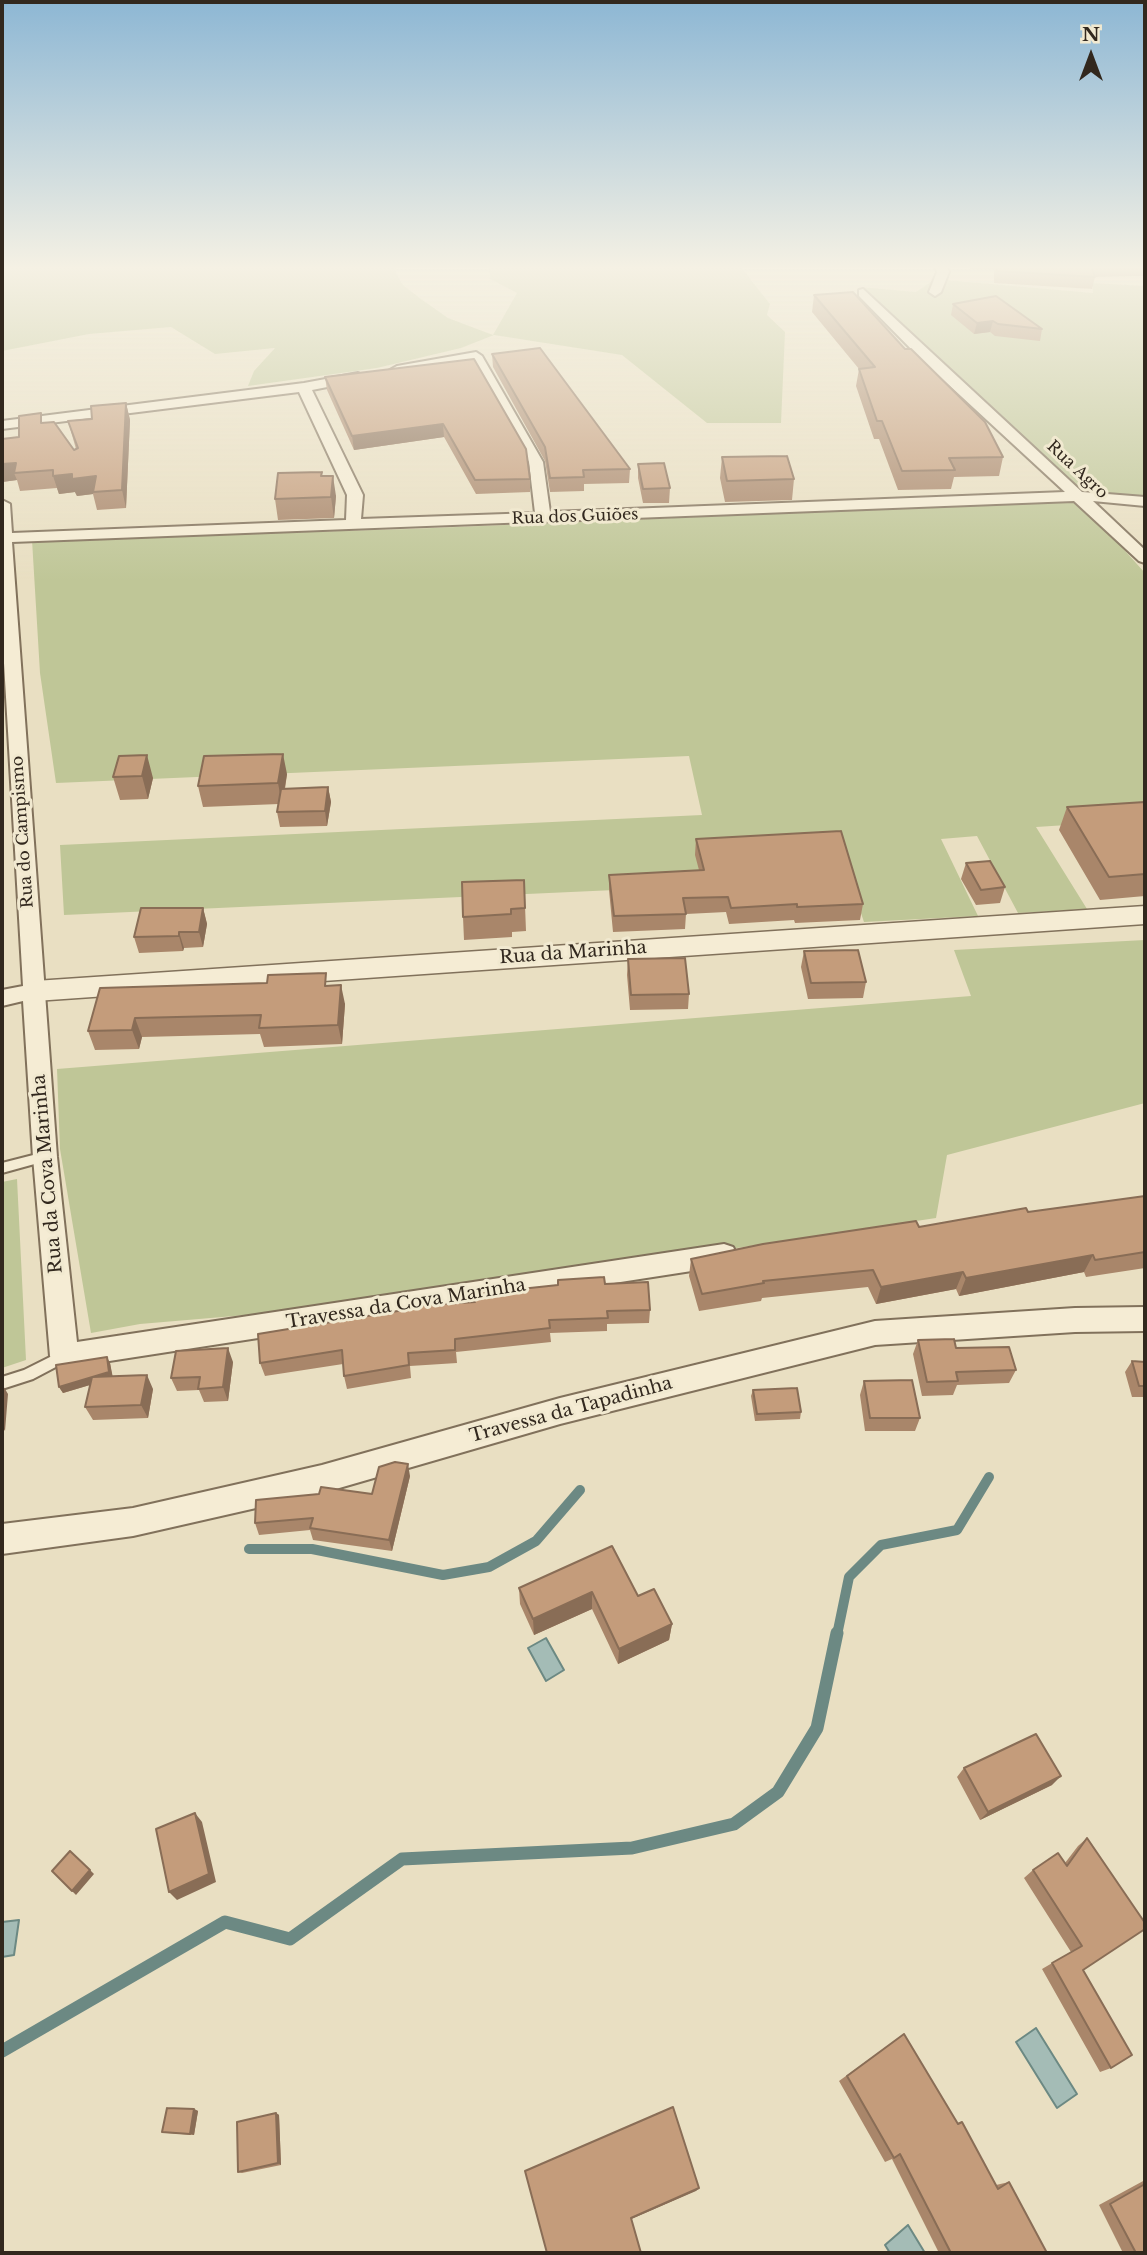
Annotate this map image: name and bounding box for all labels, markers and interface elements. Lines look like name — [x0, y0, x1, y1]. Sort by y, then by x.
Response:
north arrow — [1056, 21, 1126, 91]
text: N — [1082, 23, 1100, 46]
street label: Rua Agro — [1042, 437, 1112, 503]
street label: Rua dos Guiões — [511, 505, 639, 529]
street label: Rua do Campismo — [8, 755, 38, 909]
street label: Rua da Marinha — [499, 937, 647, 969]
street label: Rua da Cova Marinha — [29, 1074, 67, 1274]
street label: Travessa da Cova Marinha — [285, 1274, 527, 1334]
street label: Travessa da Tapadinha — [467, 1373, 675, 1447]

